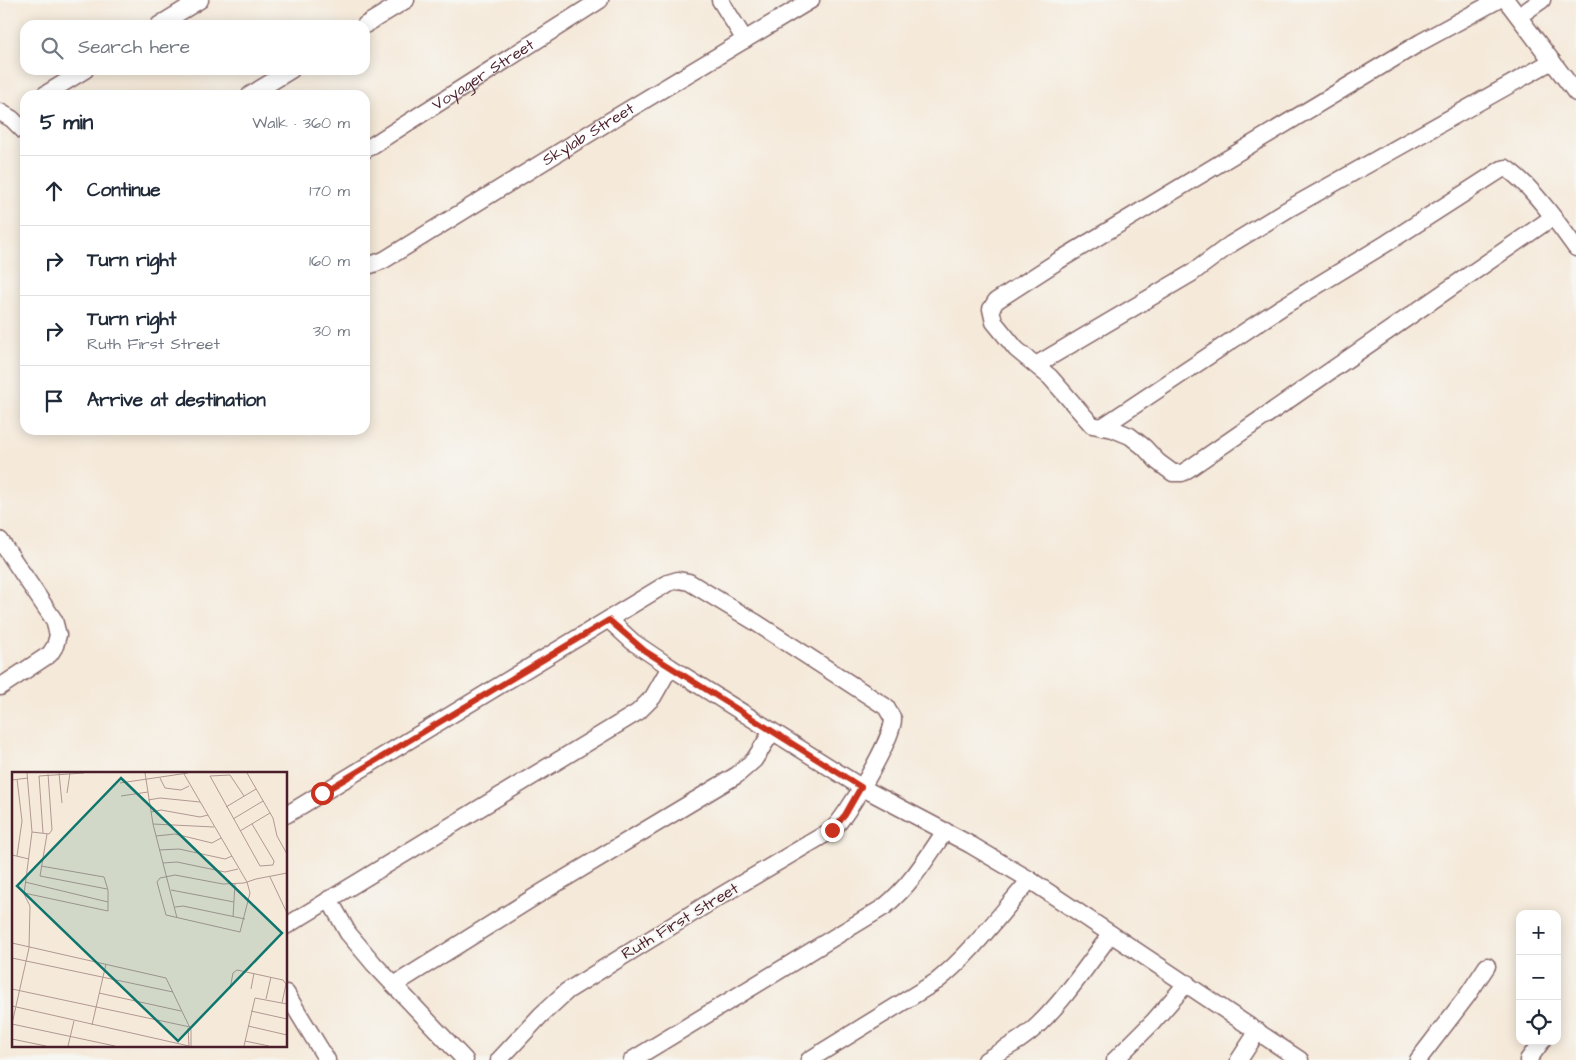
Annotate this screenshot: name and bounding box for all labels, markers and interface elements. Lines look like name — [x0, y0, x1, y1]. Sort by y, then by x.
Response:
search box — [20, 20, 370, 75]
icon: search — [38, 34, 66, 62]
text: Search here — [78, 34, 190, 61]
street label: Voyager Street — [428, 34, 539, 116]
street label: Skylab Street — [538, 97, 639, 171]
text: 5 min — [40, 108, 93, 137]
text: Walk · 360 m — [252, 112, 350, 134]
icon: ahead — [40, 177, 68, 205]
text: Continue — [87, 177, 161, 204]
text: 170 m — [309, 180, 350, 202]
icon: right — [40, 247, 68, 275]
text: Turn right — [87, 247, 176, 274]
text: 160 m — [309, 250, 350, 272]
text: Turn right — [87, 306, 176, 333]
icon: right — [40, 317, 68, 345]
text: 30 m — [313, 320, 350, 342]
text: Ruth First Street — [87, 333, 220, 355]
icon: arrive — [40, 387, 68, 415]
text: Arrive at destination — [87, 387, 266, 414]
inset map — [12, 772, 288, 1048]
route start — [311, 782, 334, 805]
route end — [821, 819, 844, 842]
street label: Ruth First Street — [617, 877, 743, 965]
map controls — [1516, 910, 1561, 1045]
button: + — [1516, 910, 1561, 955]
button: − — [1516, 955, 1561, 1000]
button: locate — [1516, 1000, 1561, 1045]

